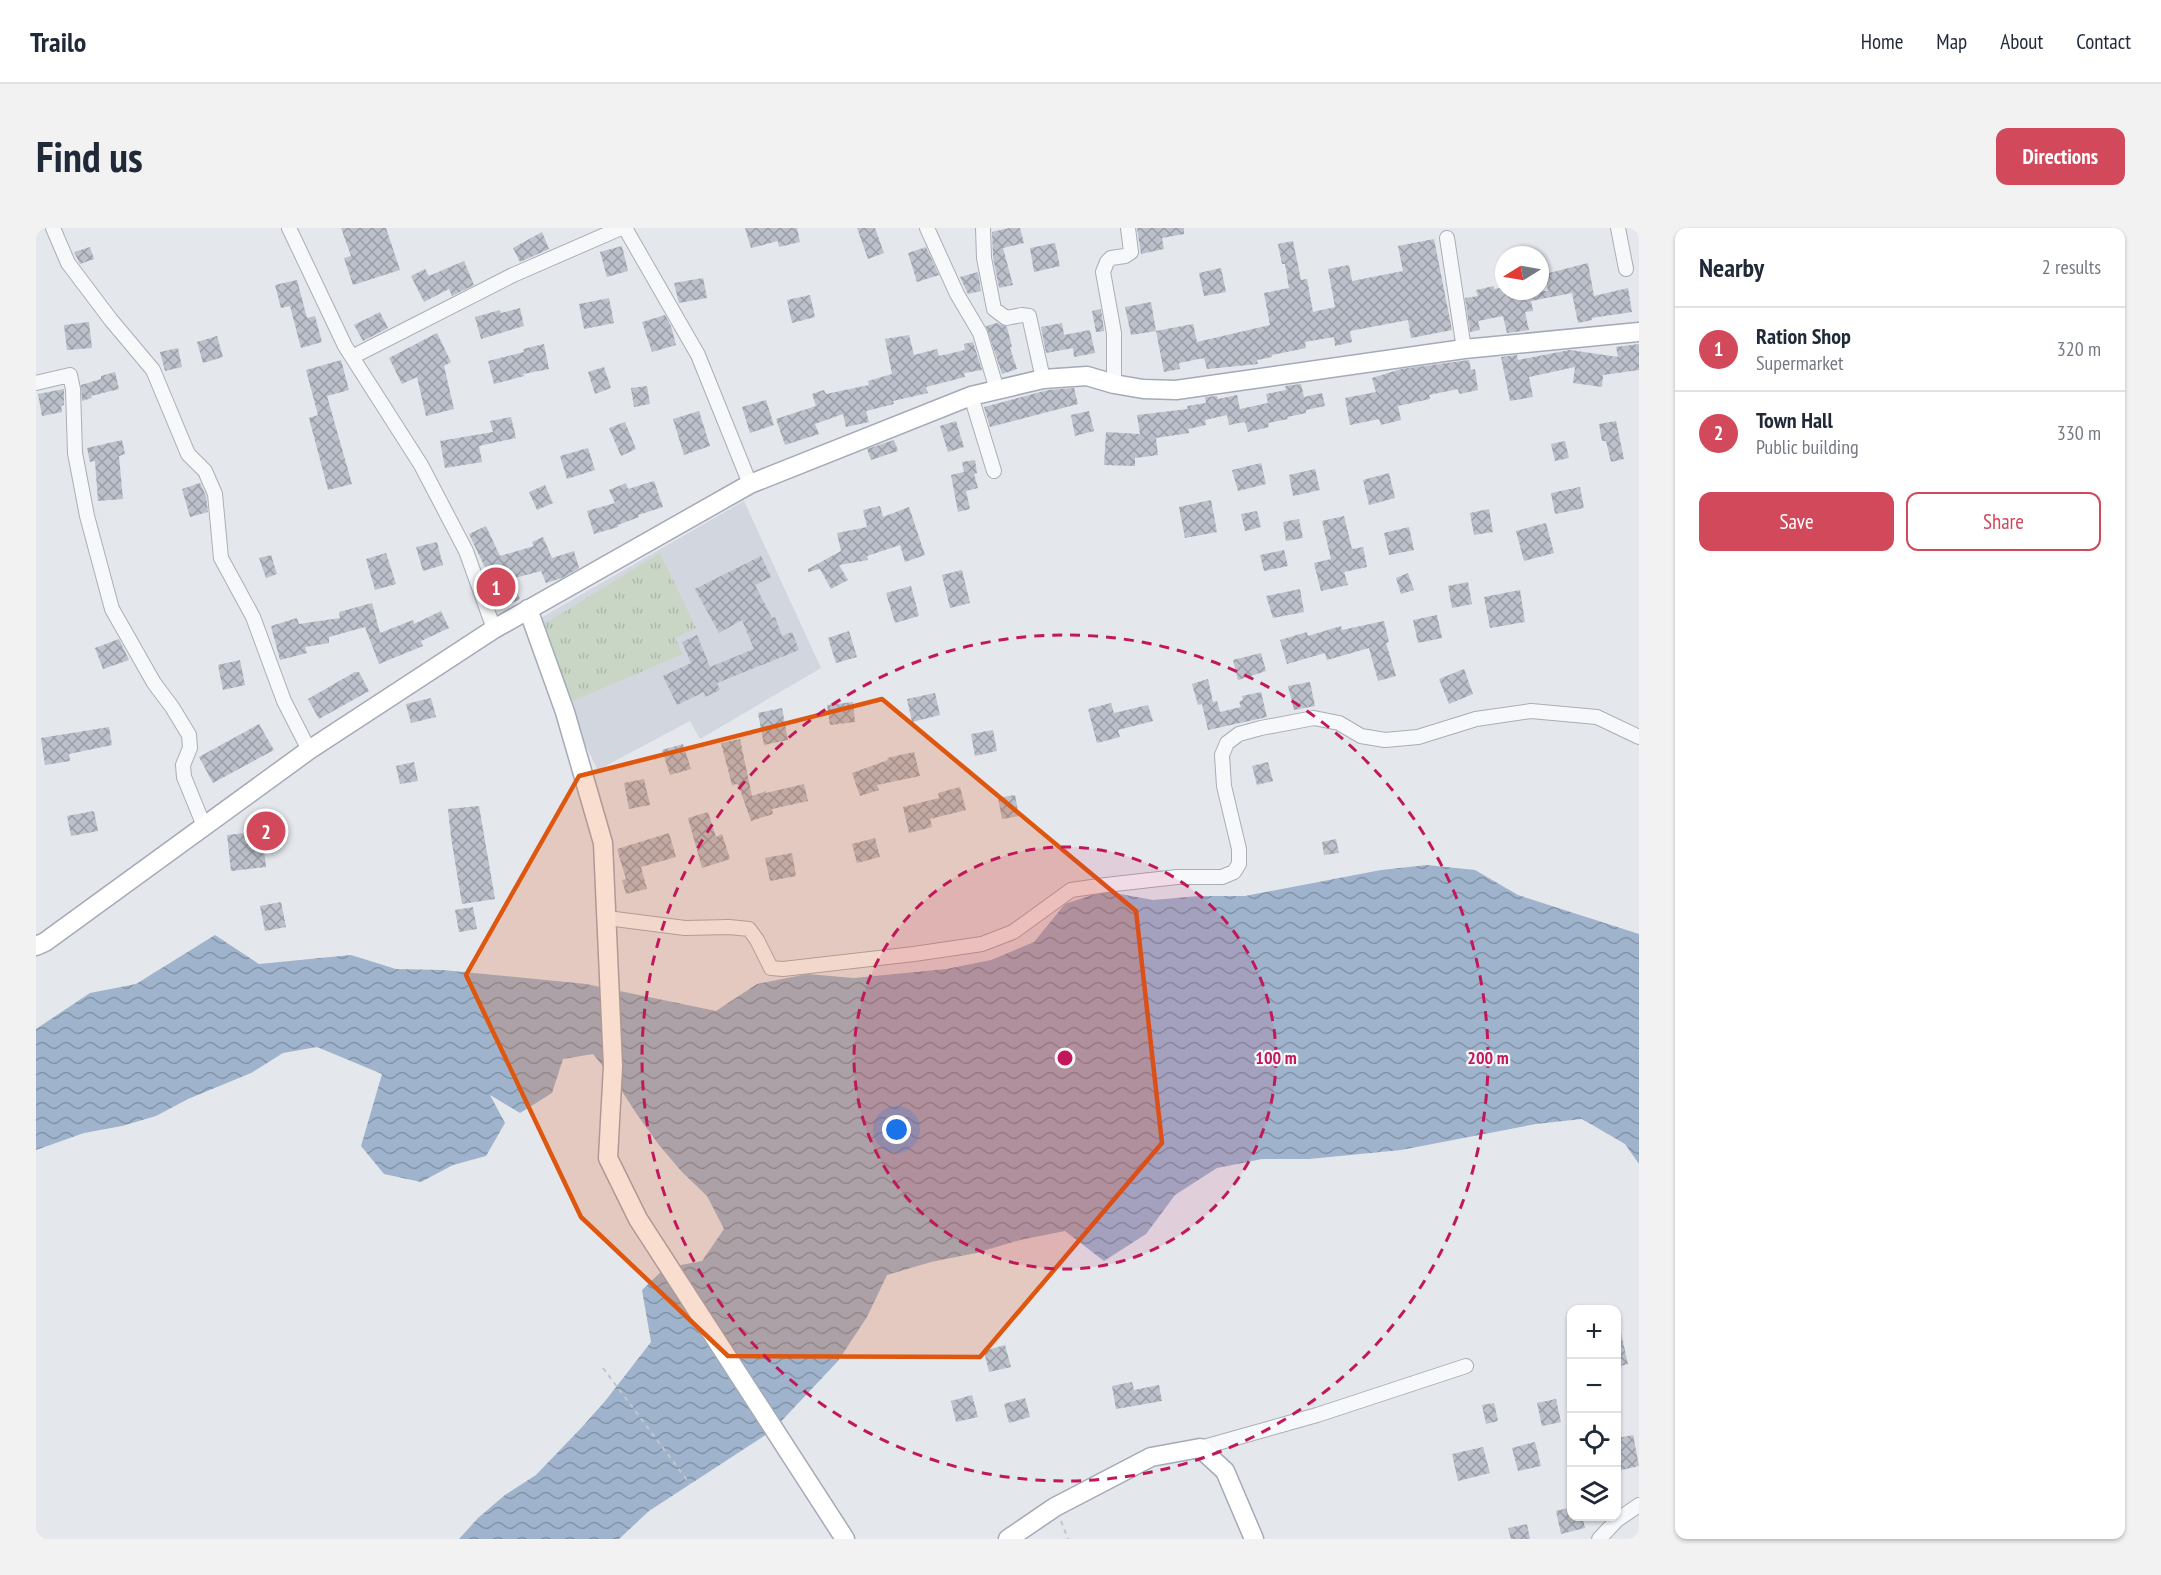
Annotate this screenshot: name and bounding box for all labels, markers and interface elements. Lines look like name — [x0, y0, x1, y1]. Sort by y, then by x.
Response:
text: Trailo — [30, 23, 86, 60]
text: Home — [1861, 28, 1903, 55]
text: Map — [1936, 28, 1967, 55]
text: About — [2000, 28, 2043, 55]
text: Contact — [2076, 28, 2131, 55]
button: Directions — [1996, 128, 2125, 185]
text: Find us — [36, 129, 143, 184]
north arrow — [1495, 246, 1549, 300]
text: Nearby — [1699, 251, 1764, 284]
text: 2 results — [2042, 254, 2101, 280]
text: Ration Shop — [1756, 322, 1851, 350]
text: 1 — [1714, 336, 1723, 362]
text: 320 m — [2057, 336, 2101, 362]
text: Supermarket — [1756, 350, 1844, 376]
text: Town Hall — [1756, 406, 1833, 434]
text: 2 — [1714, 420, 1723, 446]
text: 330 m — [2057, 420, 2101, 446]
text: Public building — [1756, 434, 1859, 460]
button: Save — [1699, 492, 1894, 551]
button: Share — [1906, 492, 2101, 551]
pin: 1 — [476, 564, 516, 610]
pin: 2 — [246, 808, 286, 854]
text: 100 m — [1255, 1046, 1297, 1069]
text: 200 m — [1467, 1046, 1509, 1069]
centre of rings — [1055, 1048, 1075, 1068]
your location — [882, 1115, 911, 1144]
map controls — [1567, 1305, 1621, 1521]
button: + — [1567, 1305, 1621, 1359]
button: − — [1567, 1359, 1621, 1413]
button: locate — [1567, 1413, 1621, 1467]
button: layers — [1567, 1467, 1621, 1521]

